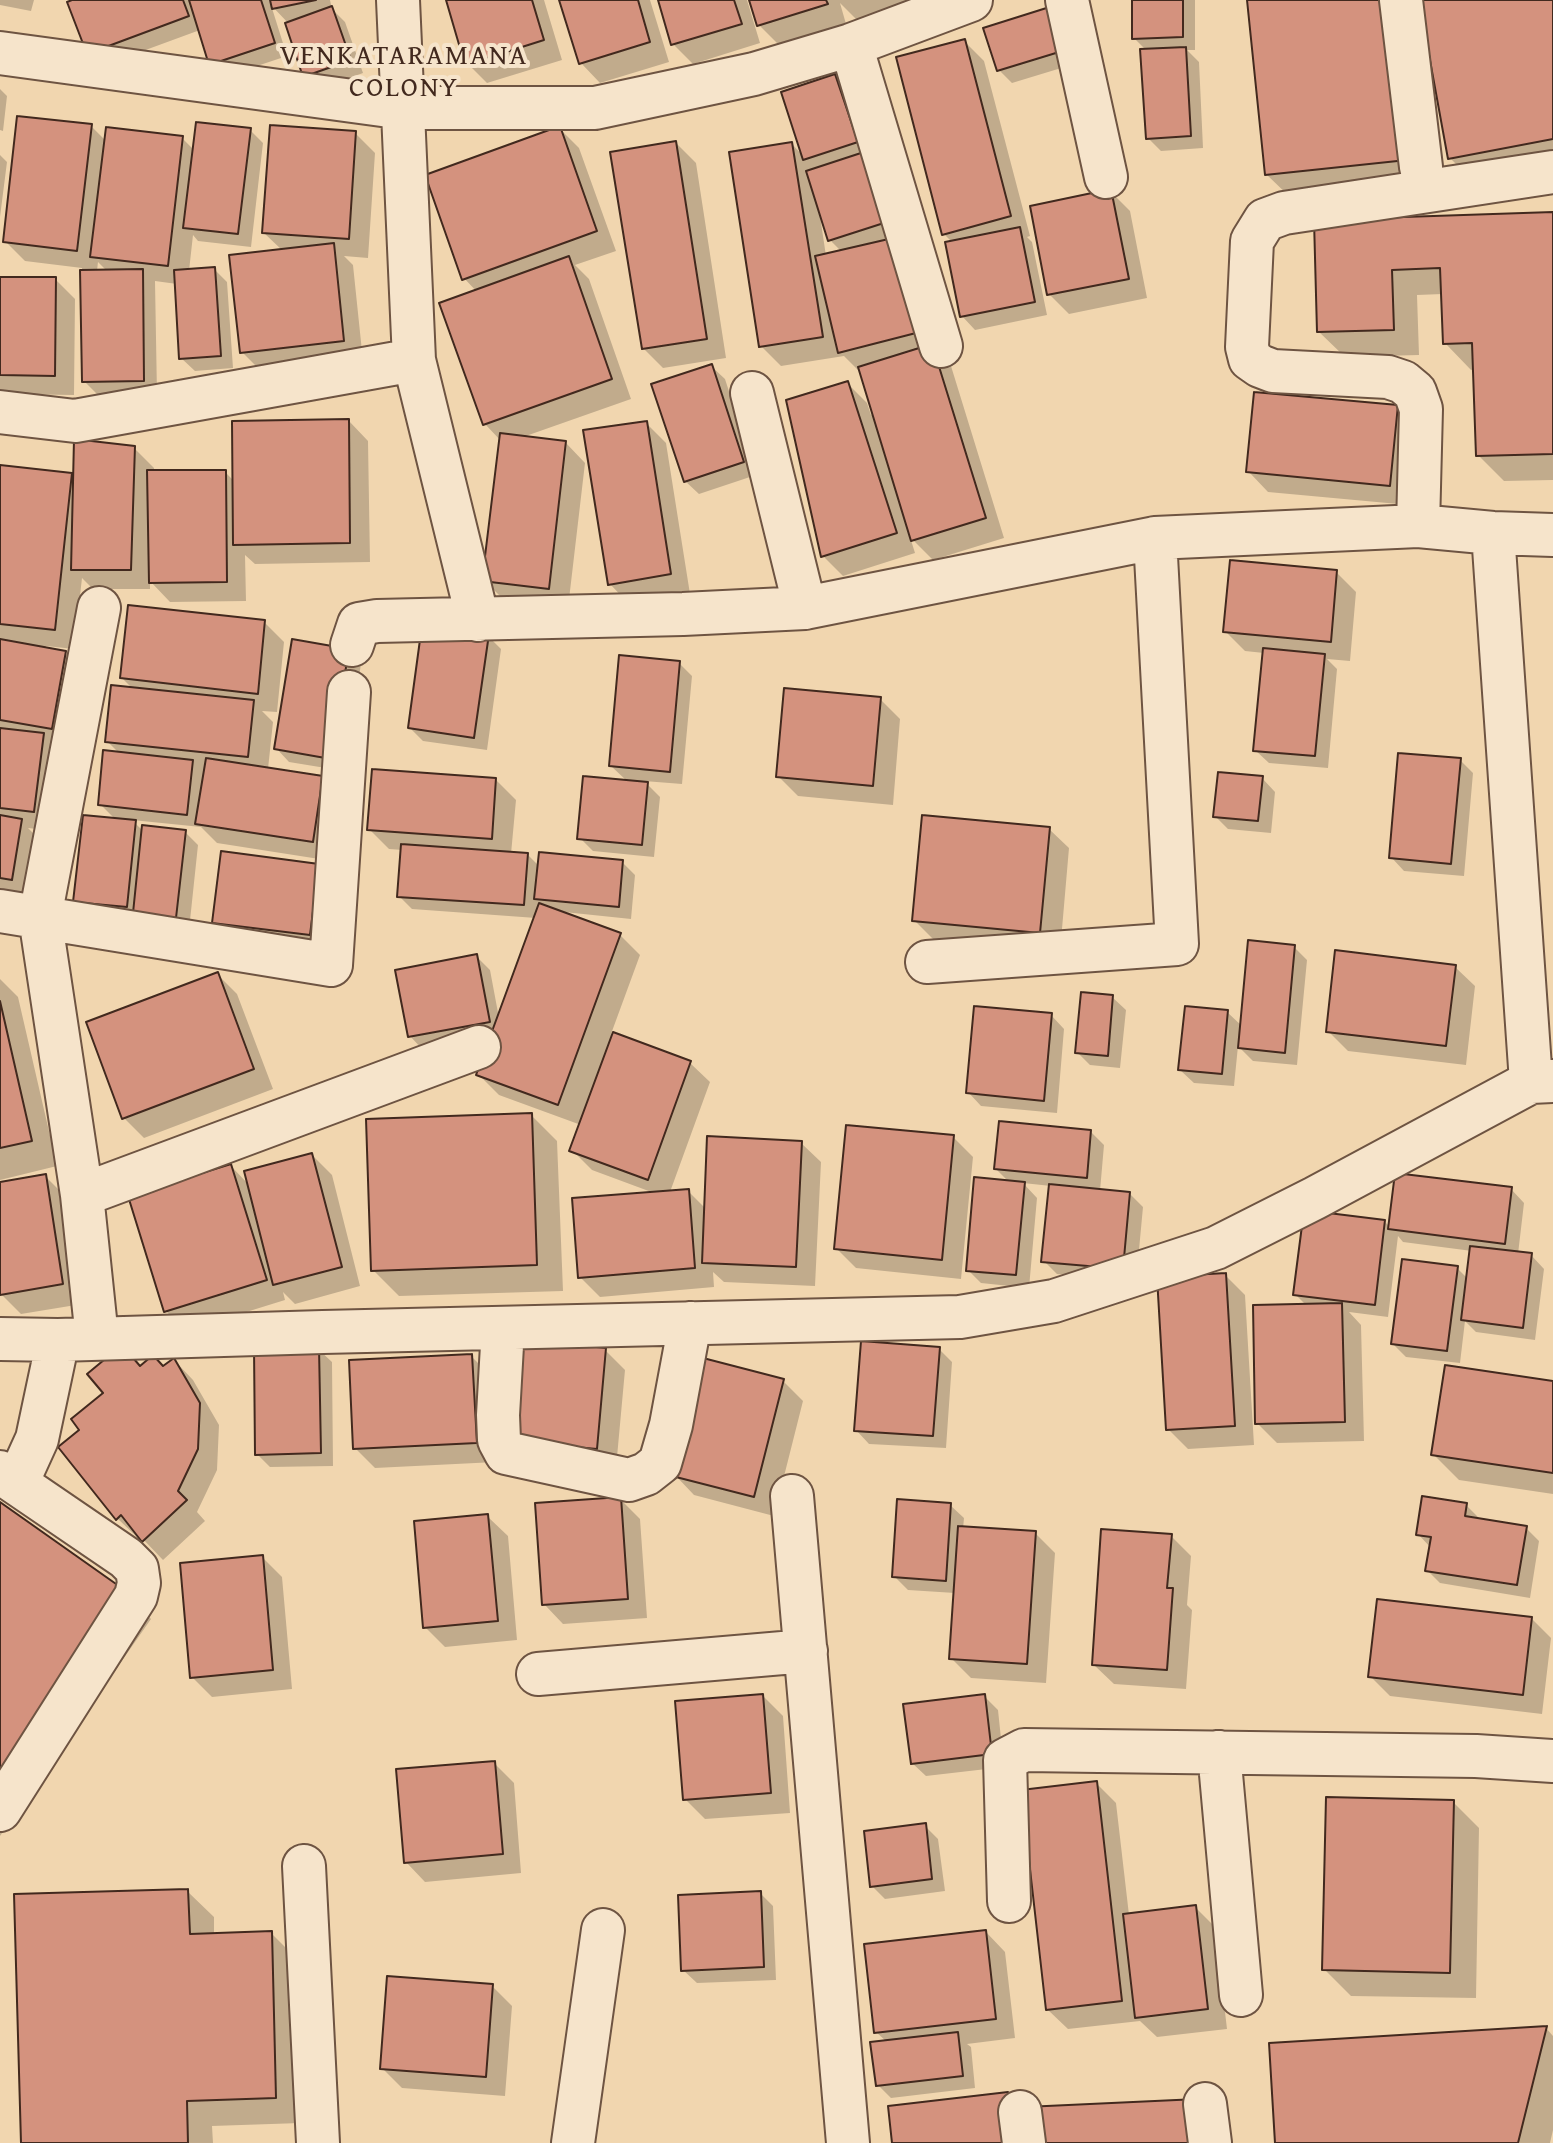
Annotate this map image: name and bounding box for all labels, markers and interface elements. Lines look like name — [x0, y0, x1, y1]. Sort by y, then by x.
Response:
district label: VENKATARAMANA COLONY — [280, 40, 528, 106]

